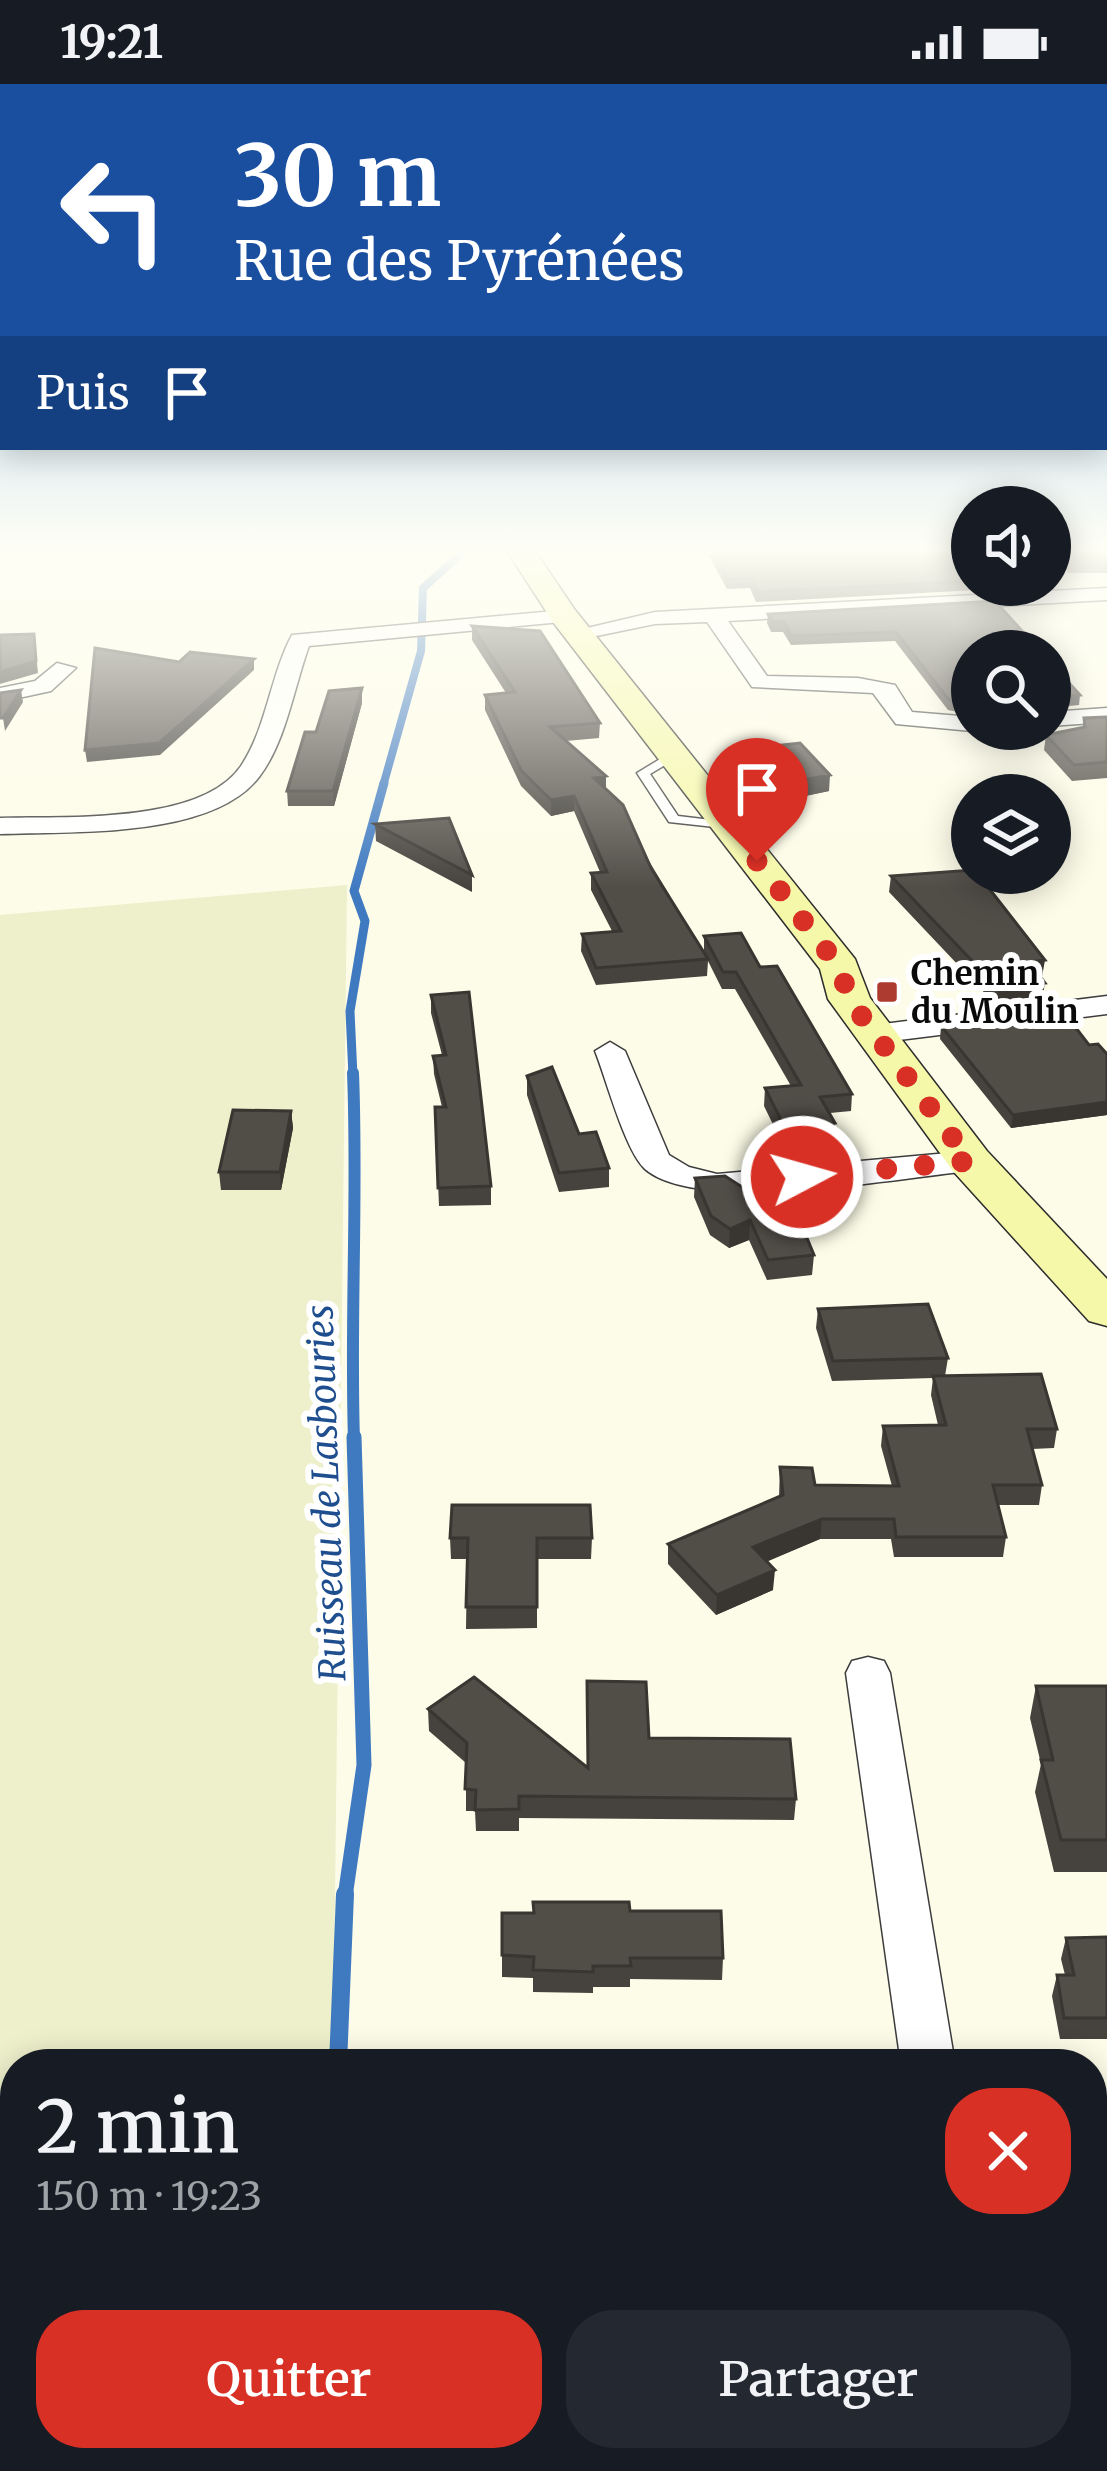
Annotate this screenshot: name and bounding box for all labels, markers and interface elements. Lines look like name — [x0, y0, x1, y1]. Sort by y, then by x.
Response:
text: 19:21 — [60, 14, 163, 70]
text: 30 m — [234, 123, 441, 229]
icon: left — [36, 132, 192, 288]
text: Rue des Pyrénées — [234, 227, 685, 295]
icon: arrive — [154, 360, 220, 426]
text: Puis — [36, 365, 130, 421]
map controls — [951, 486, 1071, 894]
button: sound — [951, 486, 1071, 606]
button: search — [951, 630, 1071, 750]
pin — [706, 738, 808, 861]
icon: arrive — [724, 756, 790, 822]
button: layers — [951, 774, 1071, 894]
place label: Chemin du Moulin — [911, 953, 1079, 1032]
marker: Chemin du Moulin — [874, 979, 900, 1005]
position arrow — [739, 1114, 865, 1240]
water label: Ruisseau de Lasbouries — [297, 1304, 356, 1682]
text: 2 min — [36, 2081, 239, 2172]
button: close — [945, 2088, 1071, 2214]
text: 150 m · 19:23 — [36, 2172, 262, 2221]
button: Quitter — [36, 2310, 542, 2448]
button: Partager — [566, 2310, 1071, 2448]

